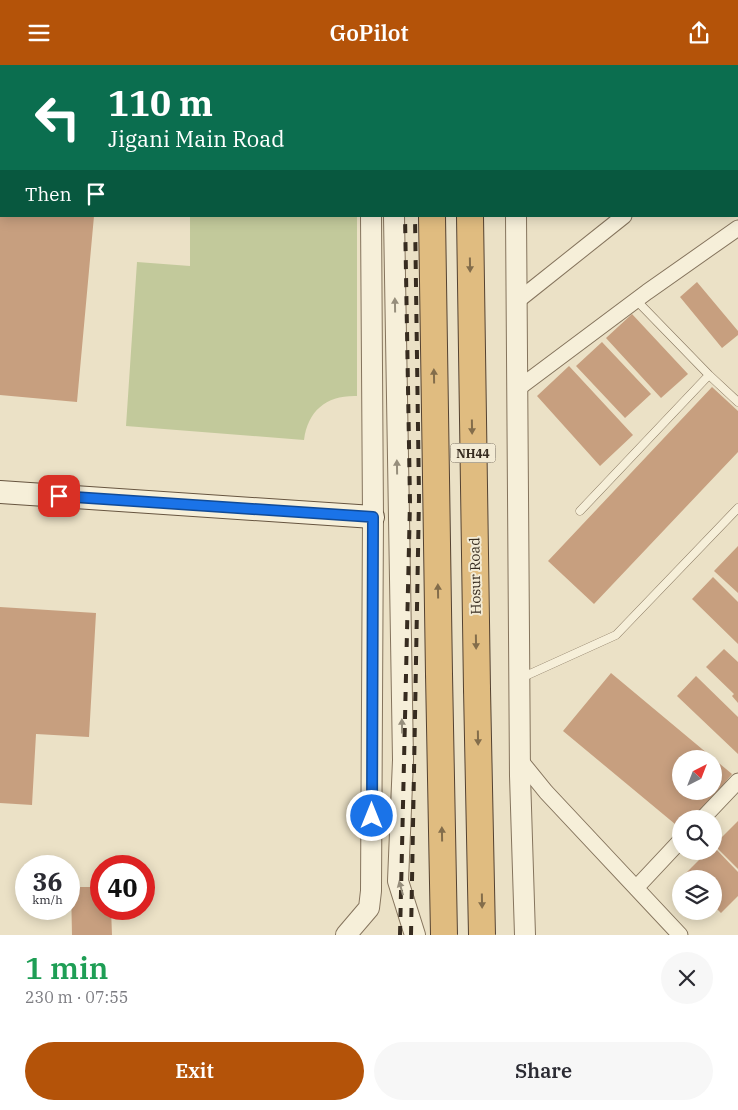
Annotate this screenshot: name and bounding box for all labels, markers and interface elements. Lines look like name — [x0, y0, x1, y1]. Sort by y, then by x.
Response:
text: GoPilot — [330, 18, 408, 47]
icon: menu — [25, 19, 53, 47]
icon: share — [685, 19, 713, 47]
text: 110 m — [108, 80, 213, 126]
icon: left — [25, 85, 90, 150]
text: Jigani Main Road — [108, 124, 285, 153]
icon: arrive — [82, 180, 110, 208]
text: Then — [25, 182, 72, 206]
one-way arrow — [466, 257, 474, 273]
one-way arrow — [391, 296, 399, 312]
one-way arrow — [430, 367, 438, 383]
one-way arrow — [468, 420, 476, 436]
road number: NH44 — [450, 443, 496, 463]
one-way arrow — [393, 459, 401, 475]
pin — [38, 475, 80, 517]
icon: arrive — [45, 482, 73, 510]
street label: Hosur Road — [465, 537, 485, 615]
one-way arrow — [434, 582, 442, 598]
one-way arrow — [473, 635, 481, 651]
one-way arrow — [398, 718, 406, 734]
one-way arrow — [475, 730, 483, 746]
north arrow — [672, 750, 722, 800]
map controls — [672, 750, 722, 920]
position arrow — [345, 789, 397, 841]
button: search — [672, 810, 722, 860]
one-way arrow — [438, 826, 446, 842]
speed limit sign: 40 — [90, 855, 155, 920]
text: 36 — [32, 865, 63, 898]
button: layers — [672, 870, 722, 920]
one-way arrow — [396, 881, 404, 896]
text: km/h — [32, 892, 63, 907]
one-way arrow — [478, 893, 486, 909]
text: 1 min — [25, 948, 108, 987]
button: close — [661, 952, 713, 1004]
text: 230 m · 07:55 — [25, 987, 128, 1007]
button: Exit — [25, 1042, 364, 1100]
button: Share — [374, 1042, 713, 1100]

